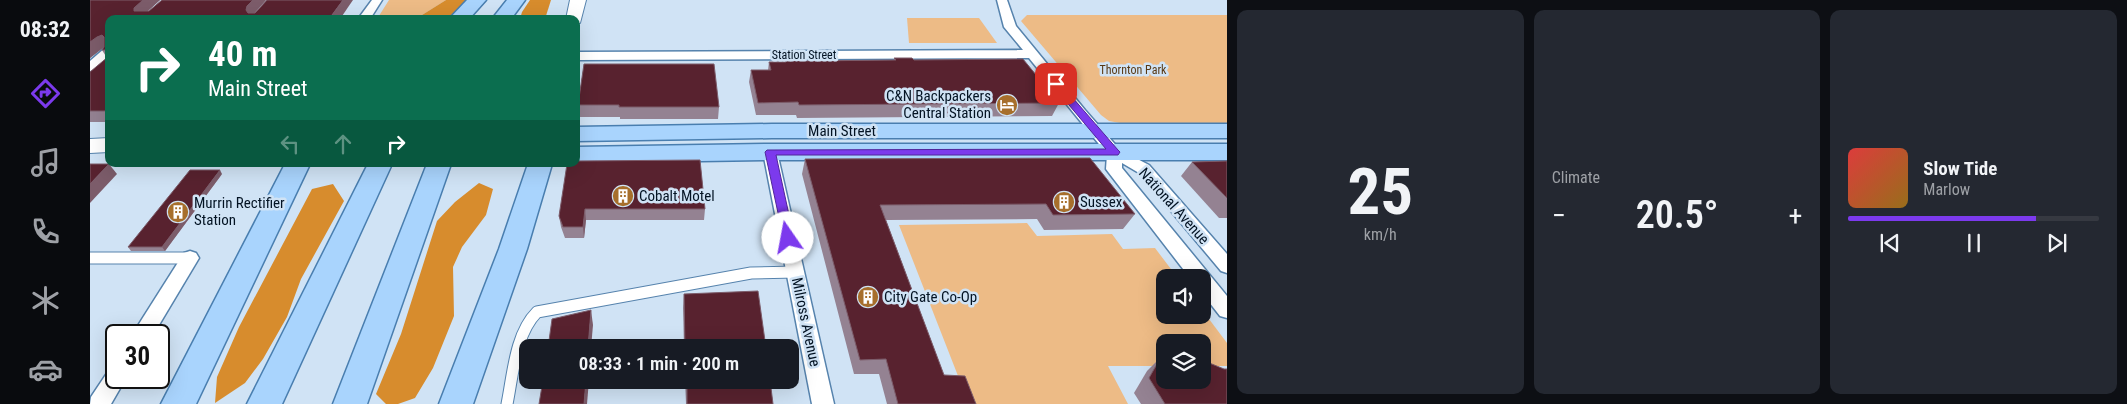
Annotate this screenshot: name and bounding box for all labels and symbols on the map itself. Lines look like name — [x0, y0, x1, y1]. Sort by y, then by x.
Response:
street label: Station Street — [772, 48, 837, 62]
pin — [1035, 63, 1077, 105]
park label: Thornton Park — [1100, 63, 1167, 77]
place label: C&N Backpackers Central Station — [886, 87, 991, 122]
hotel icon: C&N Backpackers Central Station — [995, 93, 1019, 117]
street label: Main Street — [808, 122, 876, 140]
street label: National Avenue — [1135, 164, 1213, 248]
building icon: Cobalt Motel — [611, 184, 635, 208]
place label: Cobalt Motel — [639, 187, 715, 205]
building icon: Sussex — [1052, 190, 1076, 214]
place label: Sussex — [1080, 193, 1123, 211]
place label: Murrin Rectifier Station — [194, 194, 285, 229]
building icon: Murrin Rectifier Station — [166, 200, 190, 224]
position arrow — [761, 211, 813, 263]
street label: Milross Avenue — [788, 276, 824, 368]
building icon: City Gate Co-Op — [856, 285, 880, 309]
place label: City Gate Co-Op — [884, 288, 977, 306]
speed limit sign: 30 — [105, 324, 170, 389]

